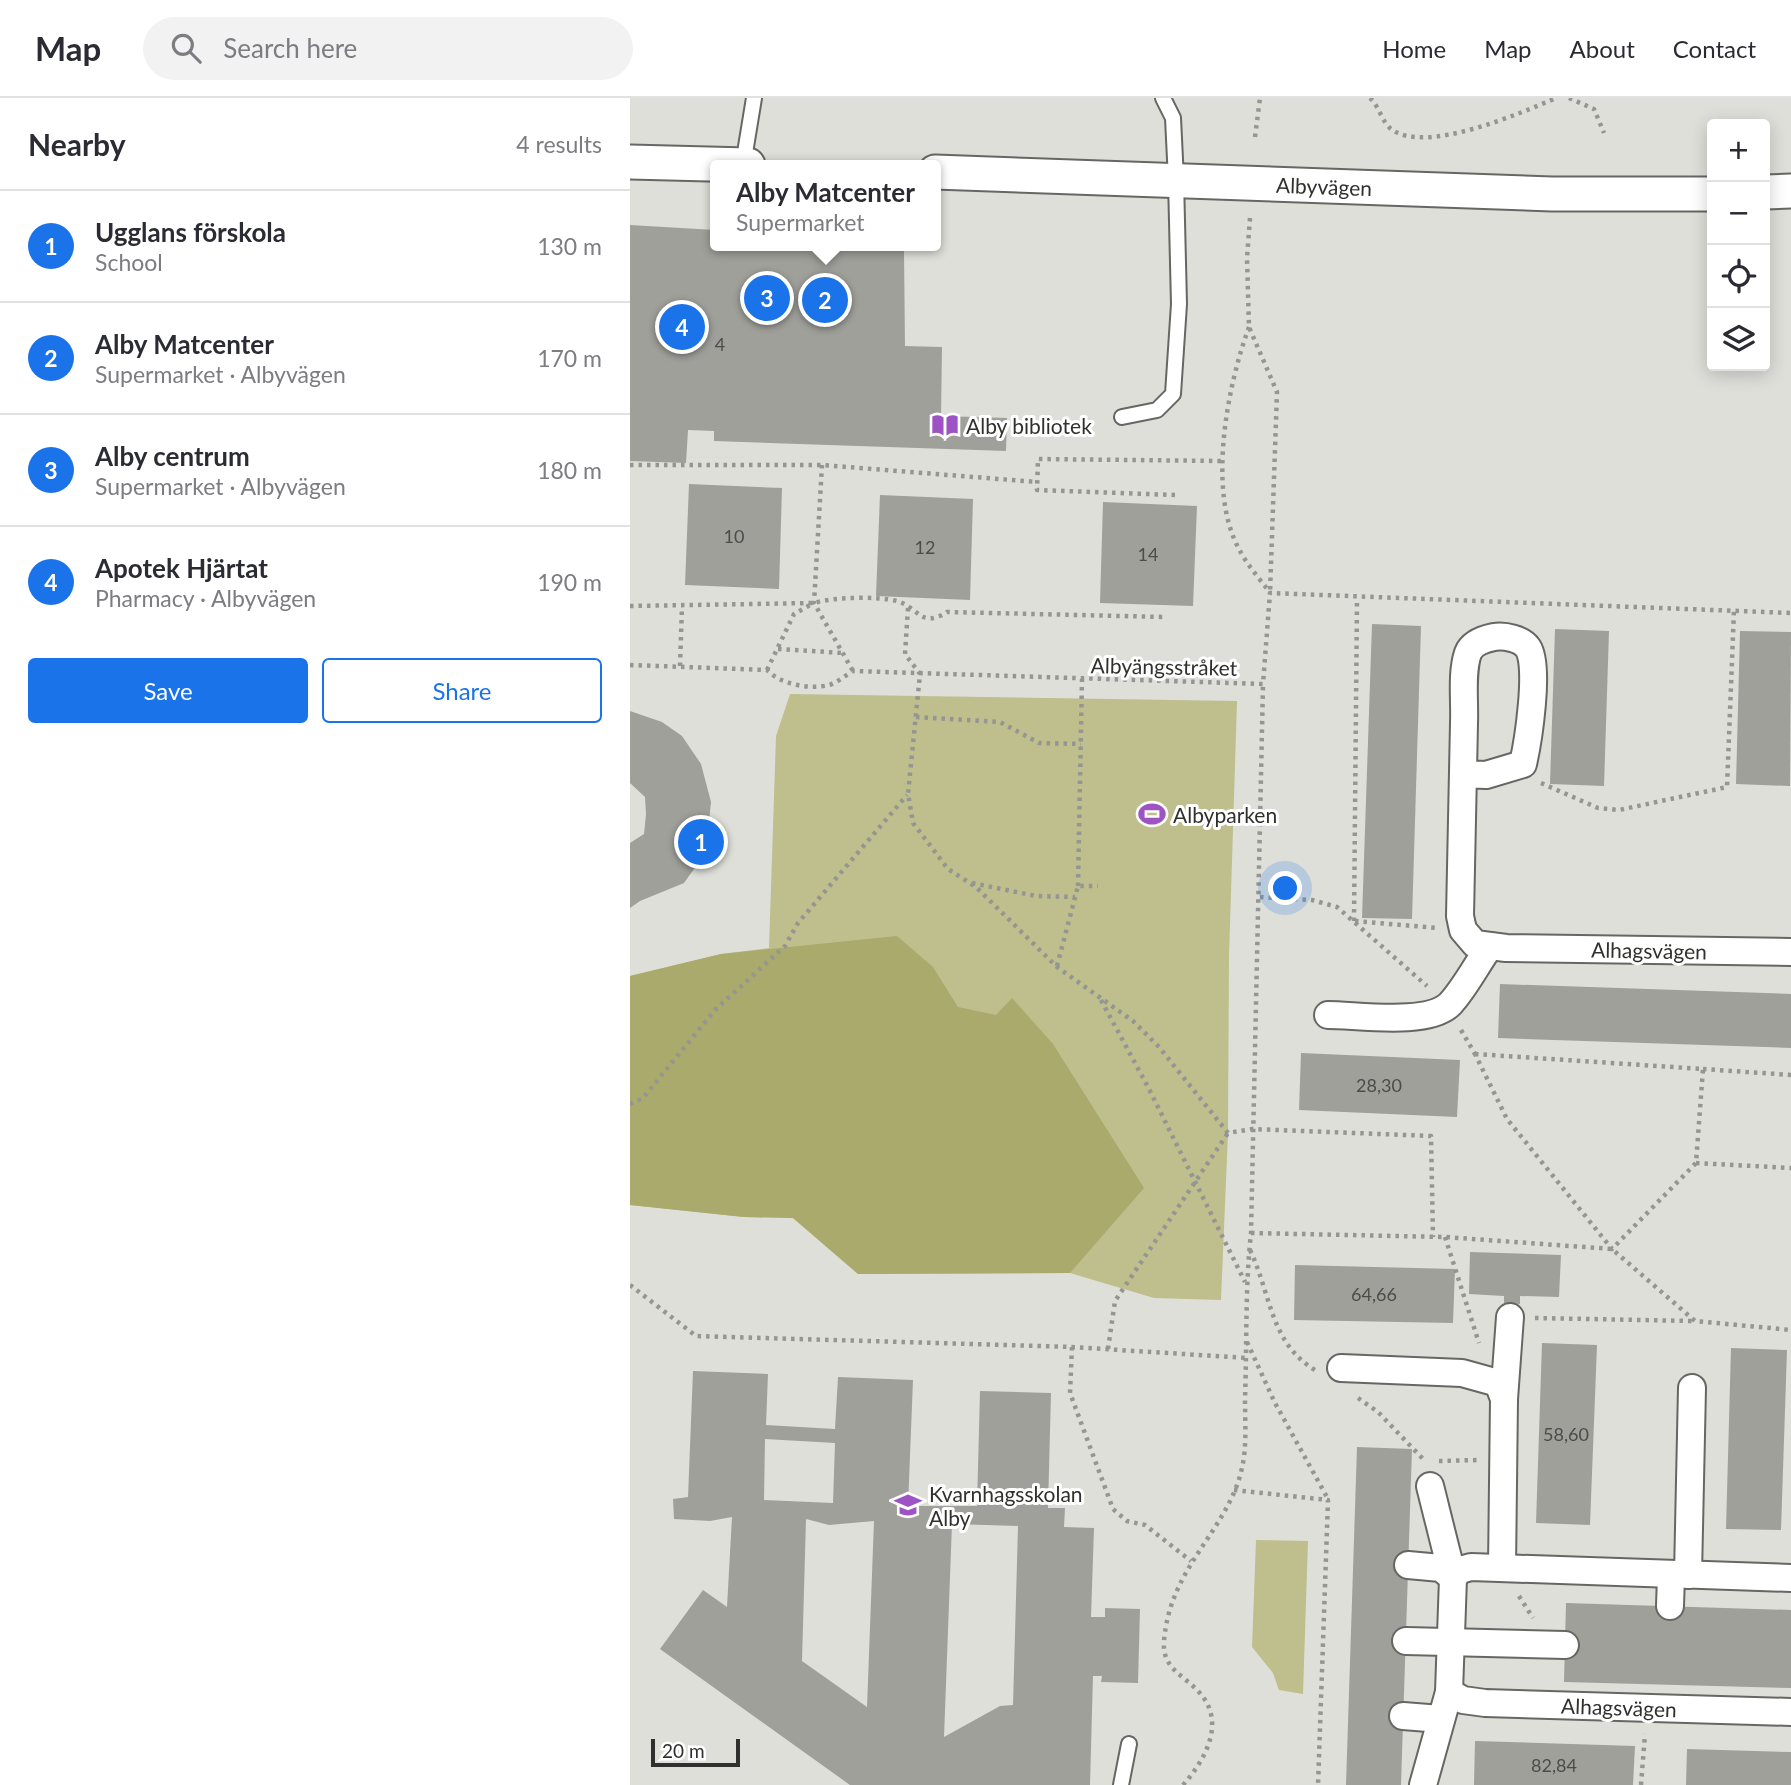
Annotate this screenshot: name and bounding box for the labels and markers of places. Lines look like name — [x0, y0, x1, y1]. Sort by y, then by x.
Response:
pin: 3 — [744, 272, 790, 324]
pin: 2 — [802, 274, 848, 326]
pin: 4 — [659, 301, 705, 353]
library icon: Alby bibliotek — [930, 410, 960, 440]
place label: Alby bibliotek — [966, 413, 1092, 438]
sports icon: Albyparken — [1137, 799, 1167, 829]
place label: Albyparken — [1173, 802, 1277, 827]
pin: 1 — [678, 816, 724, 868]
place label: Kvarnhagsskolan Alby — [929, 1481, 1083, 1530]
school or university icon: Kvarnhagsskolan Alby — [893, 1490, 923, 1520]

